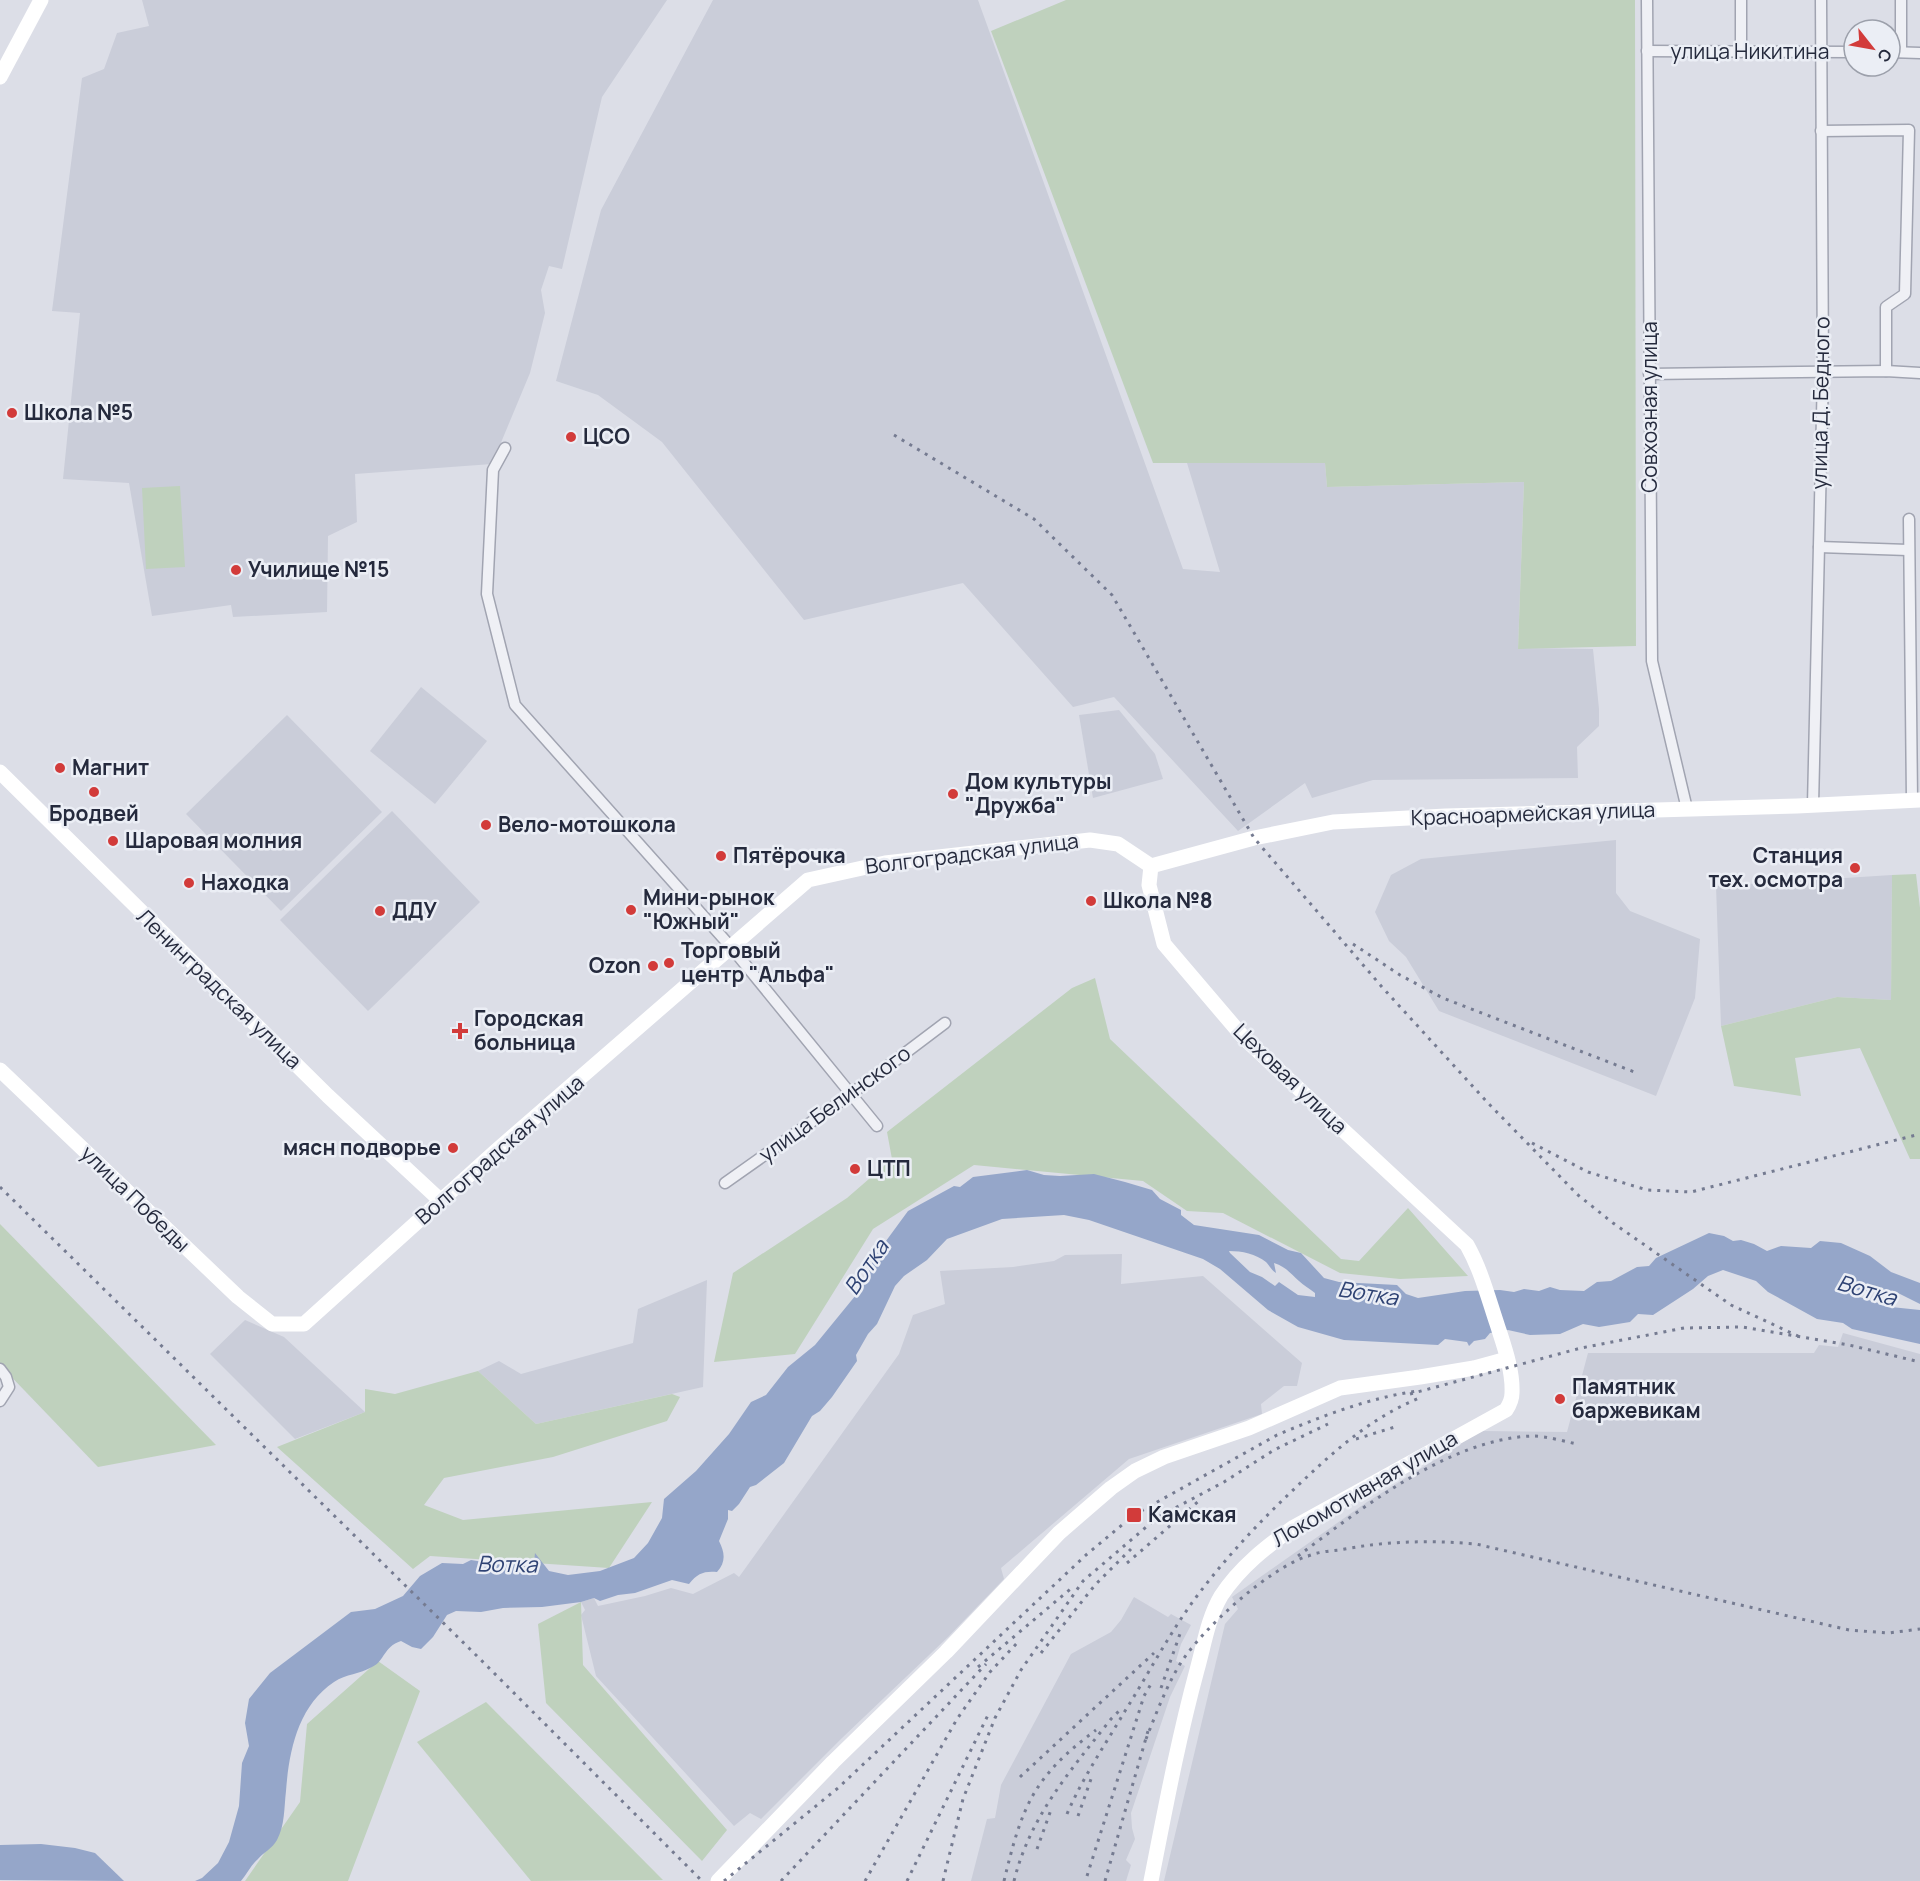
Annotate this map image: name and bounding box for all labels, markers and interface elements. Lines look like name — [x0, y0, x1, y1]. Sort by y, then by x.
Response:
north arrow — [1842, 18, 1902, 78]
street label: улица Никитина — [1671, 37, 1829, 65]
text: С — [1872, 45, 1897, 67]
street label: улица Д. Бедного — [1804, 316, 1836, 490]
street label: Совхозная улица — [1635, 321, 1663, 493]
place label: Школа №5 — [24, 398, 133, 426]
marker: Школа №5 — [5, 406, 19, 420]
place label: ЦСО — [583, 422, 630, 450]
marker: ЦСО — [564, 430, 578, 444]
place label: Училище №15 — [248, 555, 389, 583]
marker: Училище №15 — [229, 563, 243, 577]
place label: Магнит — [72, 753, 149, 781]
marker: Магнит — [53, 761, 67, 775]
place label: Дом культуры "Дружба" — [965, 767, 1111, 819]
marker: Бродвей — [87, 785, 101, 799]
marker: Дом культуры "Дружба" — [946, 787, 960, 801]
street label: Красноармейская улица — [1410, 795, 1656, 831]
place label: Бродвей — [49, 799, 139, 827]
place label: Вело-мотошкола — [498, 810, 676, 838]
marker: Вело-мотошкола — [479, 818, 493, 832]
place label: Шаровая молния — [125, 826, 302, 854]
street label: Волгоградская улица — [864, 826, 1080, 880]
marker: Шаровая молния — [106, 834, 120, 848]
place label: Пятёрочка — [733, 841, 846, 869]
place label: Станция тех. осмотра — [1708, 841, 1843, 893]
marker: Пятёрочка — [714, 849, 728, 863]
marker: Станция тех. осмотра — [1848, 861, 1862, 875]
place label: Находка — [201, 868, 289, 896]
marker: Находка — [182, 876, 196, 890]
place label: Мини-рынок "Южный" — [643, 883, 775, 935]
place label: Школа №8 — [1103, 886, 1213, 914]
marker: Школа №8 — [1084, 894, 1098, 908]
place label: ДДУ — [392, 896, 438, 924]
street label: Ленинградская улица — [131, 902, 308, 1074]
marker: Мини-рынок "Южный" — [624, 903, 638, 917]
marker: ДДУ — [373, 904, 387, 918]
place label: Торговый центр "Альфа" — [681, 936, 835, 988]
place label: Ozon — [589, 951, 641, 979]
marker: Торговый центр "Альфа" — [662, 956, 676, 970]
marker: Ozon — [646, 959, 660, 973]
place label: Городская больница — [474, 1004, 584, 1056]
street label: Цеховая улица — [1228, 1017, 1354, 1140]
marker: Городская больница — [451, 1022, 469, 1040]
street label: улица Белинского — [753, 1039, 916, 1168]
street label: Волгоградская улица — [409, 1068, 590, 1230]
place label: мясн подворье — [283, 1133, 441, 1161]
street label: улица Победы — [75, 1139, 196, 1258]
marker: мясн подворье — [446, 1141, 460, 1155]
place label: ЦТП — [867, 1154, 911, 1182]
marker: ЦТП — [848, 1162, 862, 1176]
water label: Вотка — [837, 1232, 896, 1300]
water label: Вотка — [1834, 1267, 1902, 1313]
water label: Вотка — [1336, 1273, 1402, 1313]
place label: Памятник баржевикам — [1572, 1372, 1701, 1424]
marker: Памятник баржевикам — [1553, 1392, 1567, 1406]
street label: Локомотивная улица — [1267, 1424, 1462, 1553]
place label: Камская — [1148, 1500, 1237, 1528]
marker: Камская — [1125, 1506, 1143, 1524]
water label: Вотка — [477, 1548, 539, 1580]

